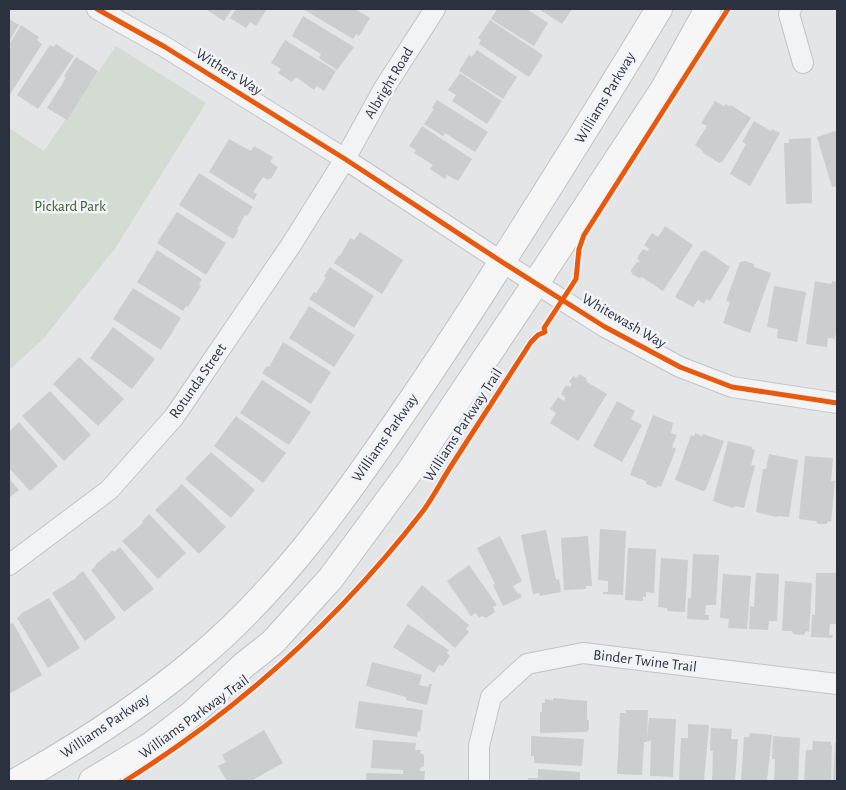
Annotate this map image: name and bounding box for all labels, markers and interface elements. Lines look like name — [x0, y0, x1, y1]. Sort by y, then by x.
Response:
street label: Albright Road — [362, 44, 416, 121]
street label: Withers Way — [193, 46, 265, 99]
street label: Williams Parkway — [572, 49, 638, 146]
park label: Pickard Park — [34, 199, 106, 214]
street label: Whitewash Way — [579, 291, 669, 351]
street label: Rotunda Street — [167, 341, 229, 421]
street label: Williams Parkway Trail — [421, 366, 505, 484]
street label: Williams Parkway — [349, 391, 421, 485]
street label: Binder Twine Trail — [592, 647, 698, 675]
street label: Williams Parkway Trail — [136, 672, 252, 762]
street label: Williams Parkway — [58, 690, 153, 761]

